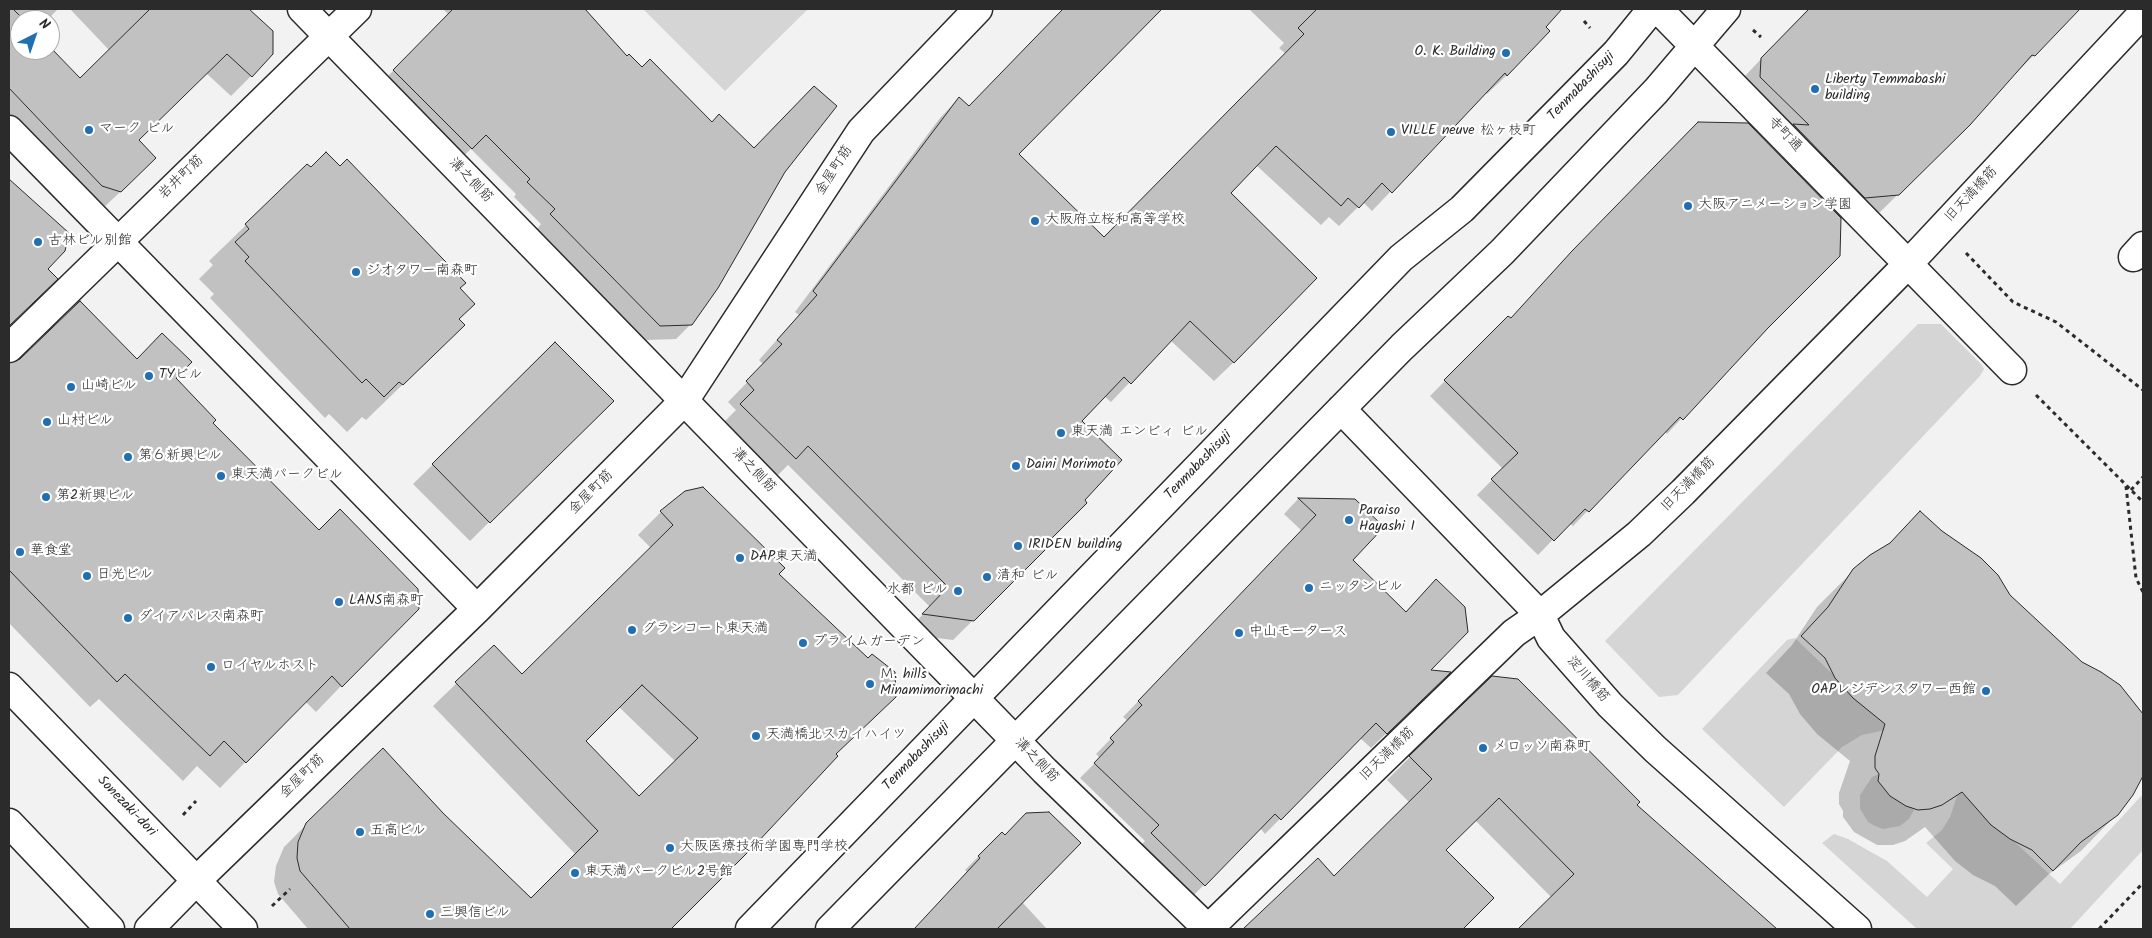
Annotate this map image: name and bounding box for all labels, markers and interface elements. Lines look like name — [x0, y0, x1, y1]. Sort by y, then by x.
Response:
north arrow — [10, 10, 60, 60]
text: N — [34, 13, 55, 36]
place label: O. K. Building — [1414, 45, 1496, 61]
marker: O. K. Building — [1500, 47, 1512, 59]
street label: Tenmabashisuji — [1545, 49, 1619, 125]
place label: Liberty Temmabashi building — [1825, 73, 1945, 105]
marker: Liberty Temmabashi building — [1809, 83, 1821, 95]
street label: 寺町通 — [1763, 114, 1805, 156]
place label: マーク ビル — [99, 122, 175, 138]
marker: マーク ビル — [83, 124, 95, 136]
place label: VILLE neuve 松ヶ枝町 — [1401, 124, 1536, 140]
marker: VILLE neuve 松ヶ枝町 — [1385, 126, 1397, 138]
street label: 金屋町筋 — [813, 143, 857, 199]
street label: 岩井町筋 — [156, 153, 208, 203]
street label: 溝之側筋 — [445, 155, 495, 207]
street label: 旧天満橋筋 — [1942, 164, 2002, 226]
place label: 大阪アニメーション学園 — [1698, 198, 1852, 214]
marker: 大阪アニメーション学園 — [1682, 200, 1694, 212]
place label: 大阪府立桜和高等学校 — [1045, 213, 1185, 229]
marker: 大阪府立桜和高等学校 — [1029, 215, 1041, 227]
place label: 古林ビル別館 — [48, 234, 132, 250]
marker: 古林ビル別館 — [32, 236, 44, 248]
place label: ジオタワー南森町 — [366, 264, 478, 280]
marker: ジオタワー南森町 — [350, 266, 362, 278]
place label: TYビル — [159, 368, 203, 384]
marker: TYビル — [143, 370, 155, 382]
place label: 山崎ビル — [81, 379, 137, 395]
marker: 山崎ビル — [65, 381, 77, 393]
place label: 山村ビル — [57, 414, 113, 430]
marker: 山村ビル — [41, 416, 53, 428]
place label: 東天満 エンビィ ビル — [1071, 425, 1208, 441]
marker: 東天満 エンビィ ビル — [1055, 427, 1067, 439]
street label: Tenmabashisuji — [1162, 428, 1236, 504]
street label: 溝之側筋 — [728, 445, 778, 497]
place label: 第６新興ビル — [138, 449, 222, 465]
marker: 第６新興ビル — [122, 451, 134, 463]
street label: 旧天満橋筋 — [1658, 454, 1720, 516]
place label: Daini Morimoto — [1026, 458, 1116, 474]
marker: Daini Morimoto — [1010, 460, 1022, 472]
street label: 金屋町筋 — [566, 467, 618, 519]
place label: 東天満パークビル — [231, 468, 343, 484]
marker: 東天満パークビル — [215, 470, 227, 482]
place label: 第2新興ビル — [56, 489, 134, 505]
marker: 第2新興ビル — [40, 491, 52, 503]
place label: Paraiso Hayashi I — [1359, 504, 1415, 536]
marker: Paraiso Hayashi I — [1343, 514, 1355, 526]
place label: IRIDEN building — [1028, 538, 1122, 554]
marker: IRIDEN building — [1012, 540, 1024, 552]
place label: 華食堂 — [30, 544, 72, 560]
marker: 華食堂 — [14, 546, 26, 558]
place label: DAP東天満 — [750, 550, 817, 566]
marker: DAP東天満 — [734, 552, 746, 564]
place label: 日光ビル — [97, 568, 153, 584]
place label: 清和 ビル — [997, 569, 1059, 585]
marker: 日光ビル — [81, 570, 93, 582]
marker: 清和 ビル — [981, 571, 993, 583]
place label: ニッタンビル — [1319, 580, 1403, 596]
marker: ニッタンビル — [1303, 582, 1315, 594]
place label: 水都 ビル — [886, 583, 948, 599]
marker: 水都 ビル — [952, 585, 964, 597]
place label: LANS南森町 — [349, 594, 424, 610]
marker: LANS南森町 — [333, 596, 345, 608]
place label: ダイアパレス南森町 — [138, 610, 264, 626]
marker: ダイアパレス南森町 — [122, 612, 134, 624]
place label: グランコート東天満 — [642, 622, 768, 638]
marker: グランコート東天満 — [626, 624, 638, 636]
place label: 中山モータース — [1249, 625, 1347, 641]
marker: 中山モータース — [1233, 627, 1245, 639]
place label: プライムガーデン — [813, 635, 925, 651]
marker: プライムガーデン — [797, 637, 809, 649]
street label: 淀川橋筋 — [1562, 653, 1612, 707]
place label: ロイヤルホスト — [221, 659, 319, 675]
marker: ロイヤルホスト — [205, 661, 217, 673]
place label: Ｍ. hills Minamimorimachi — [880, 668, 983, 700]
marker: Ｍ. hills Minamimorimachi — [864, 678, 876, 690]
place label: OAPレジデンスタワー西館 — [1811, 683, 1976, 699]
marker: OAPレジデンスタワー西館 — [1980, 685, 1992, 697]
street label: Tenmabashisuji — [880, 719, 954, 795]
street label: 旧天満橋筋 — [1357, 725, 1419, 785]
place label: 天満橋北スカイハイツ — [766, 728, 906, 744]
marker: 天満橋北スカイハイツ — [750, 730, 762, 742]
street label: 溝之側筋 — [1011, 735, 1061, 787]
place label: メロッソ南森町 — [1493, 740, 1591, 756]
marker: メロッソ南森町 — [1477, 742, 1489, 754]
street label: 金屋町筋 — [277, 752, 329, 802]
street label: Sonezaki-dori — [93, 773, 159, 841]
place label: 五高ビル — [370, 824, 426, 840]
marker: 五高ビル — [354, 826, 366, 838]
place label: 大阪医療技術学園専門学校 — [680, 840, 848, 856]
marker: 大阪医療技術学園専門学校 — [664, 842, 676, 854]
place label: 東天満パークビル2号館 — [585, 865, 733, 881]
marker: 東天満パークビル2号館 — [569, 867, 581, 879]
place label: 三興信ビル — [440, 906, 510, 922]
marker: 三興信ビル — [424, 908, 436, 920]

